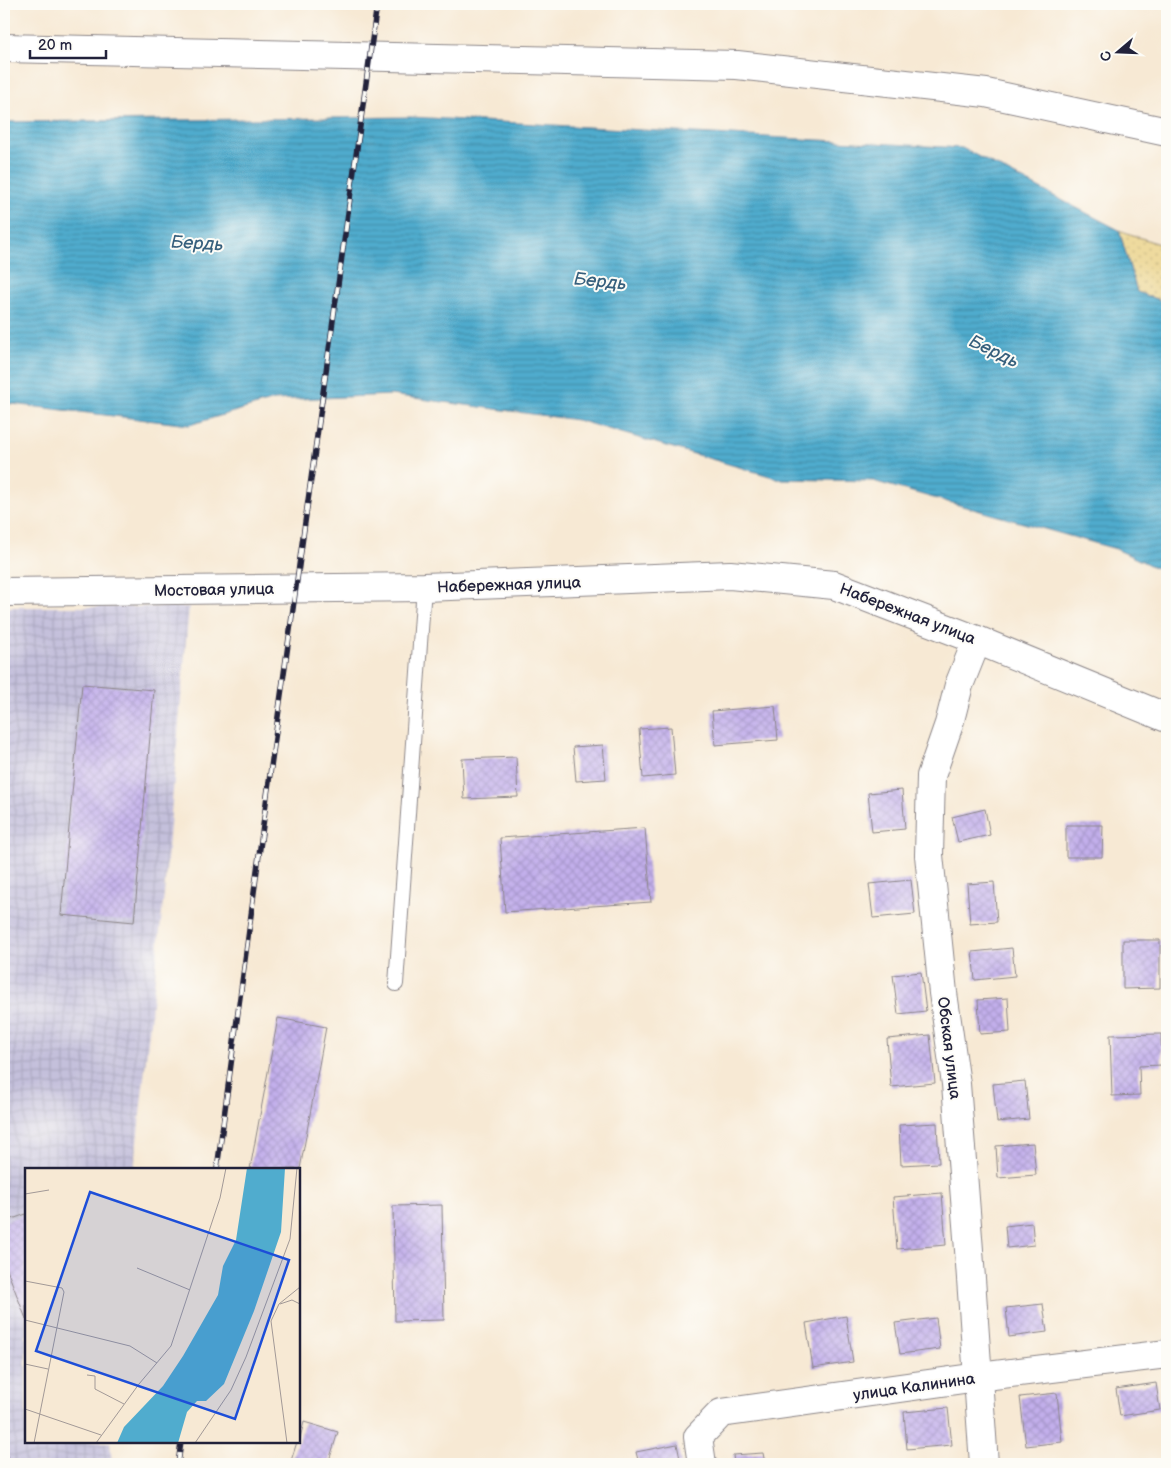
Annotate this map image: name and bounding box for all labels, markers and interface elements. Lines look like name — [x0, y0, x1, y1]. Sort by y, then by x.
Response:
scale bar — [30, 28, 106, 60]
north arrow — [1094, 28, 1144, 78]
text: 20 m — [38, 36, 72, 55]
text: С — [1096, 48, 1116, 63]
water label: Бердь — [170, 232, 224, 255]
water label: Бердь — [573, 268, 627, 295]
water label: Бердь — [966, 330, 1022, 372]
street label: Набережная улица — [437, 573, 582, 598]
street label: Мостовая улица — [154, 580, 275, 601]
street label: Набережная улица — [837, 580, 979, 649]
street label: Обская улица — [933, 996, 964, 1101]
inset map — [25, 1168, 300, 1443]
street label: улица Калинина — [852, 1369, 977, 1405]

